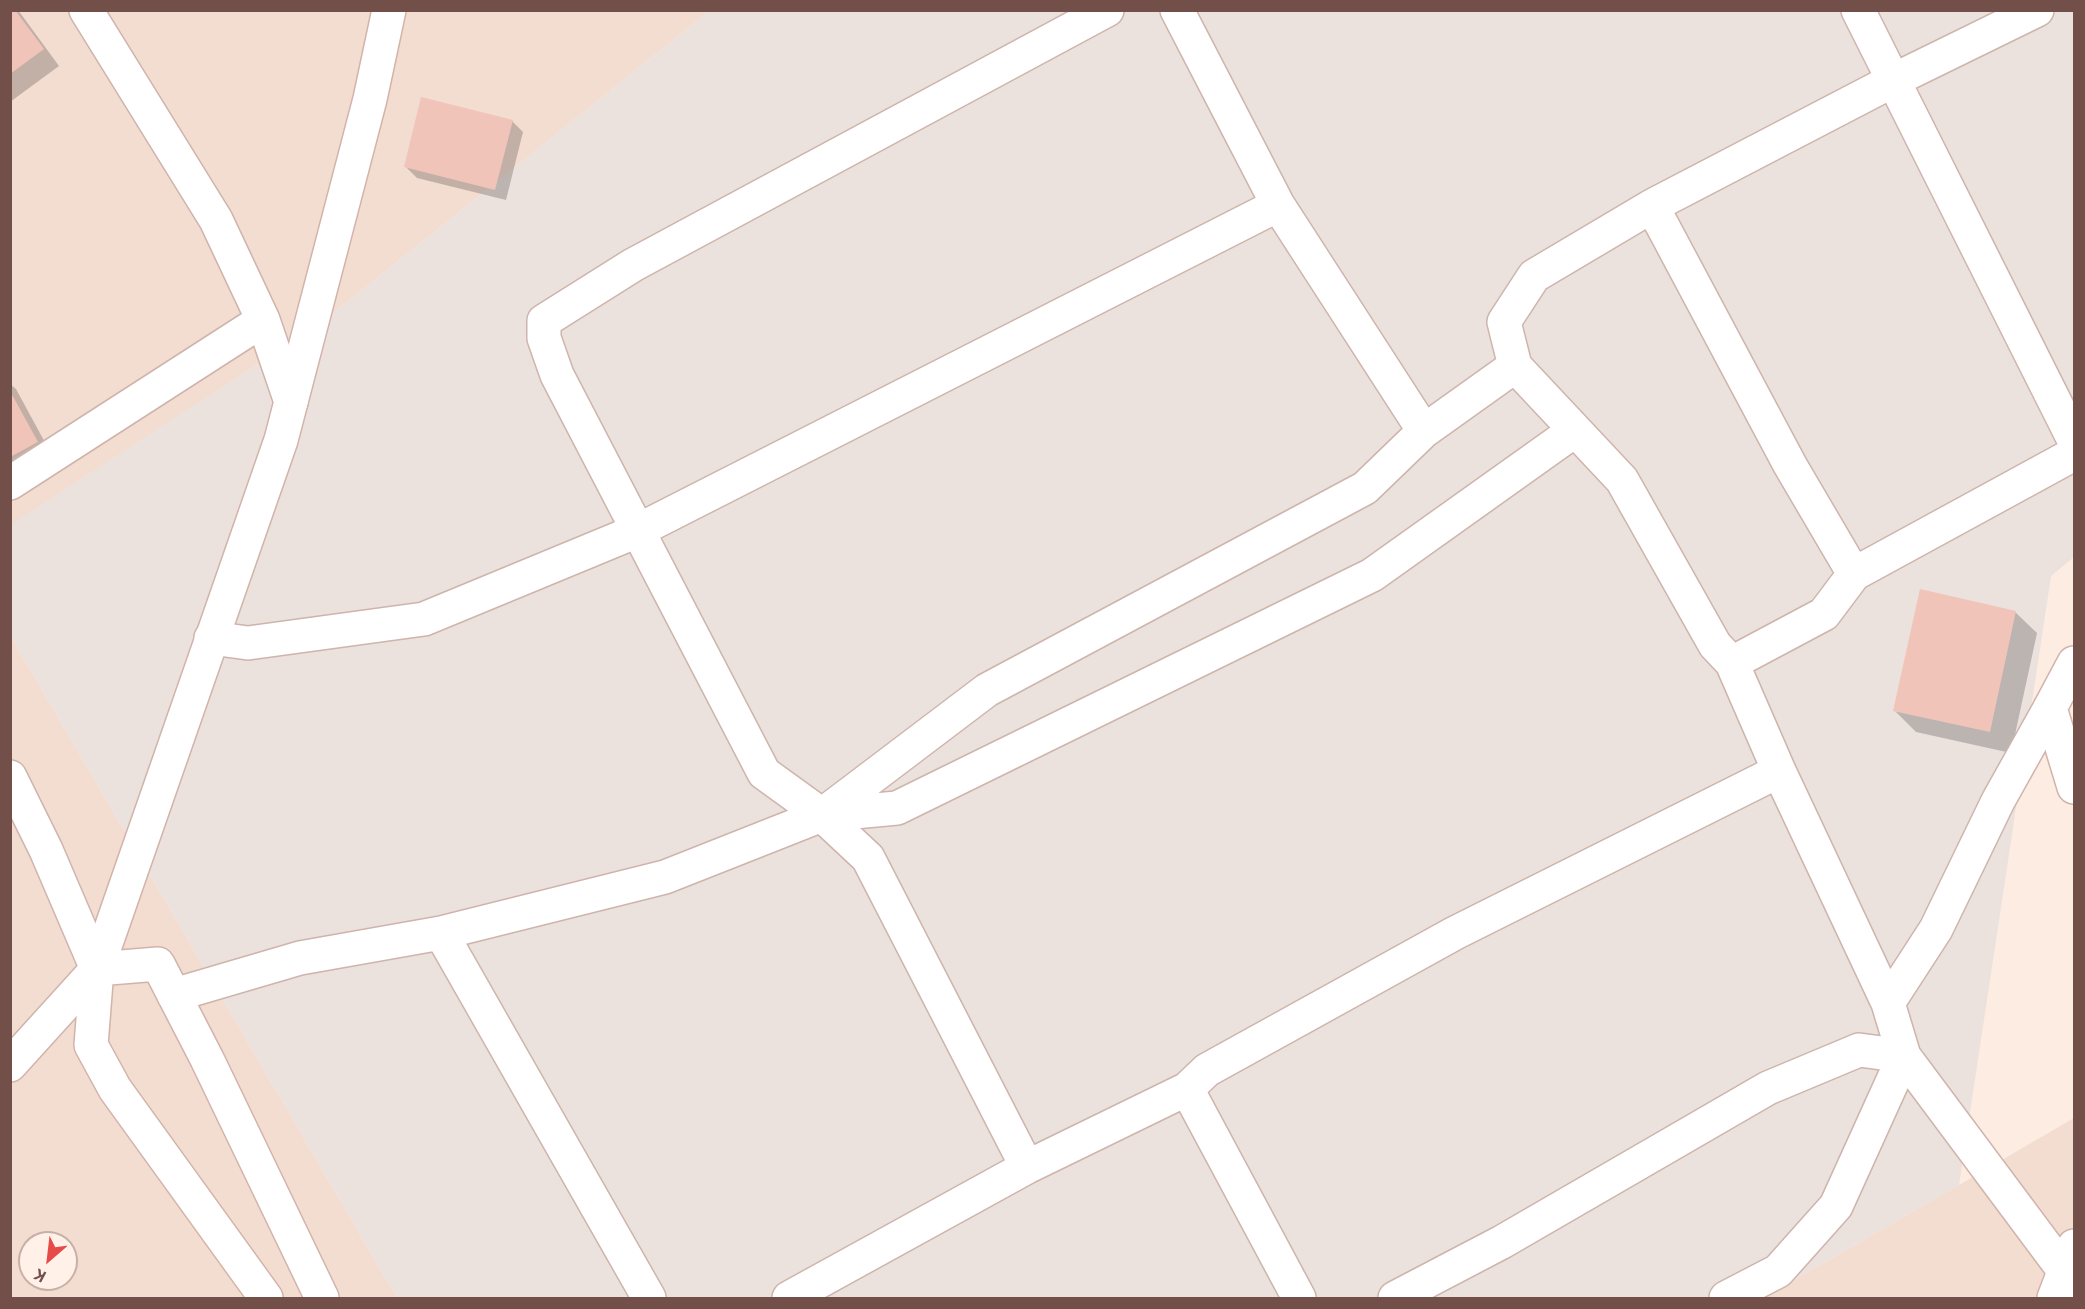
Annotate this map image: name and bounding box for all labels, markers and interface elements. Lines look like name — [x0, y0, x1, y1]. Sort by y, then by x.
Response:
north arrow — [18, 1231, 78, 1291]
text: K — [31, 1265, 49, 1286]

